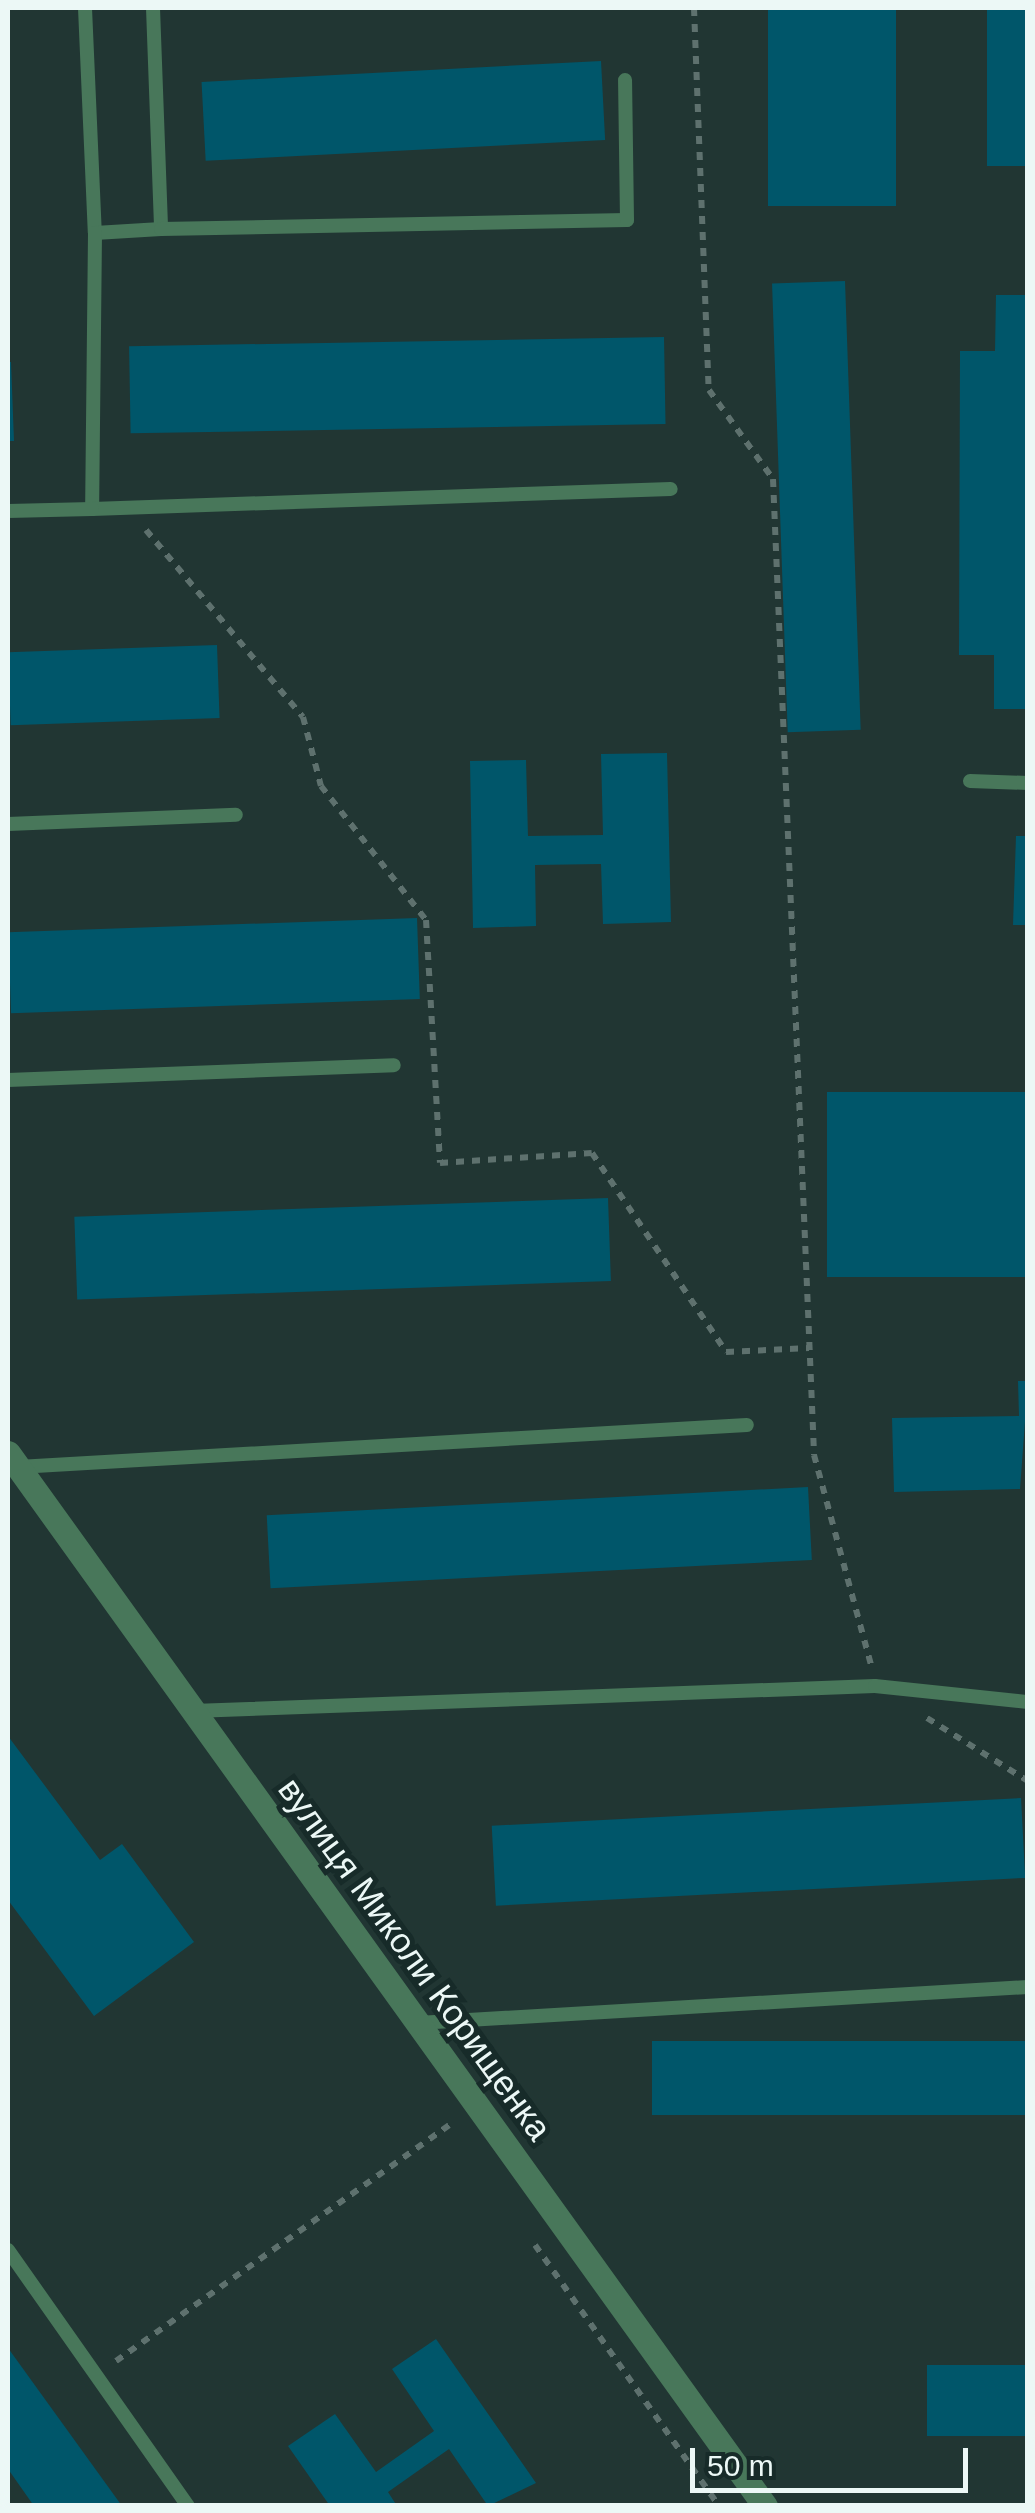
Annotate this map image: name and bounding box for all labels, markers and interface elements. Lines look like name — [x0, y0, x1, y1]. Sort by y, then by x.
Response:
street label: вулиця Миколи Корищенка — [269, 1770, 561, 2148]
scale bar — [695, 2428, 972, 2490]
text: 50 m — [707, 2449, 774, 2482]

